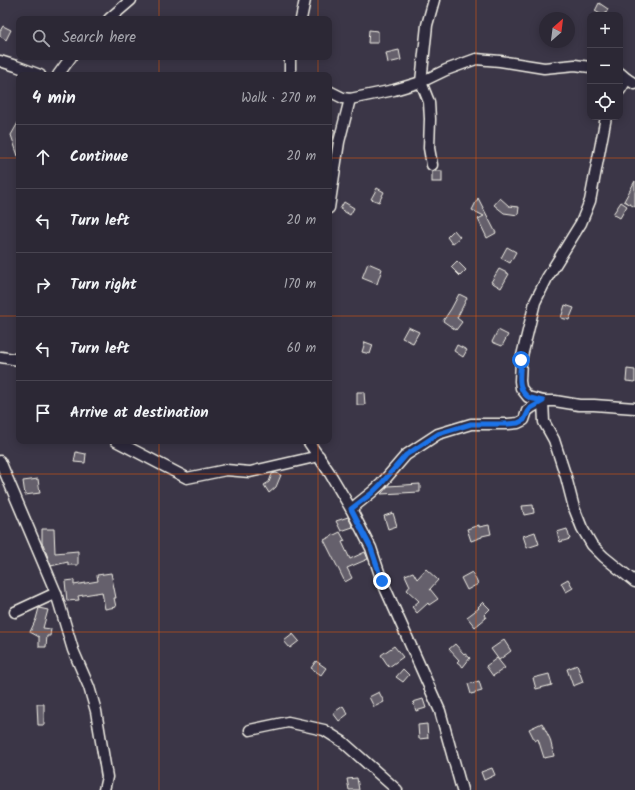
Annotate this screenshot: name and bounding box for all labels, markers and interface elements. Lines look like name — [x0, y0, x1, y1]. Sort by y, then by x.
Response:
north arrow — [539, 12, 575, 48]
map controls — [587, 12, 623, 120]
button: + — [587, 12, 623, 48]
search box — [16, 16, 332, 60]
text: Search here — [62, 26, 136, 50]
icon: search — [30, 27, 52, 49]
button: − — [587, 48, 623, 84]
button: locate — [587, 84, 623, 120]
text: 4 min — [32, 85, 76, 112]
text: Walk · 270 m — [241, 88, 316, 109]
text: Continue — [70, 145, 128, 169]
icon: ahead — [32, 146, 54, 168]
text: 20 m — [286, 146, 316, 167]
text: Turn left — [70, 209, 130, 233]
icon: left — [32, 210, 54, 232]
text: 20 m — [286, 210, 316, 231]
text: Turn right — [70, 273, 137, 297]
icon: right — [32, 274, 54, 296]
text: 170 m — [284, 274, 316, 295]
text: Turn left — [70, 337, 130, 361]
icon: left — [32, 338, 54, 360]
text: 60 m — [287, 338, 316, 359]
route start — [512, 351, 530, 369]
text: Arrive at destination — [70, 401, 209, 425]
icon: arrive — [32, 402, 54, 424]
route end — [373, 572, 391, 590]

